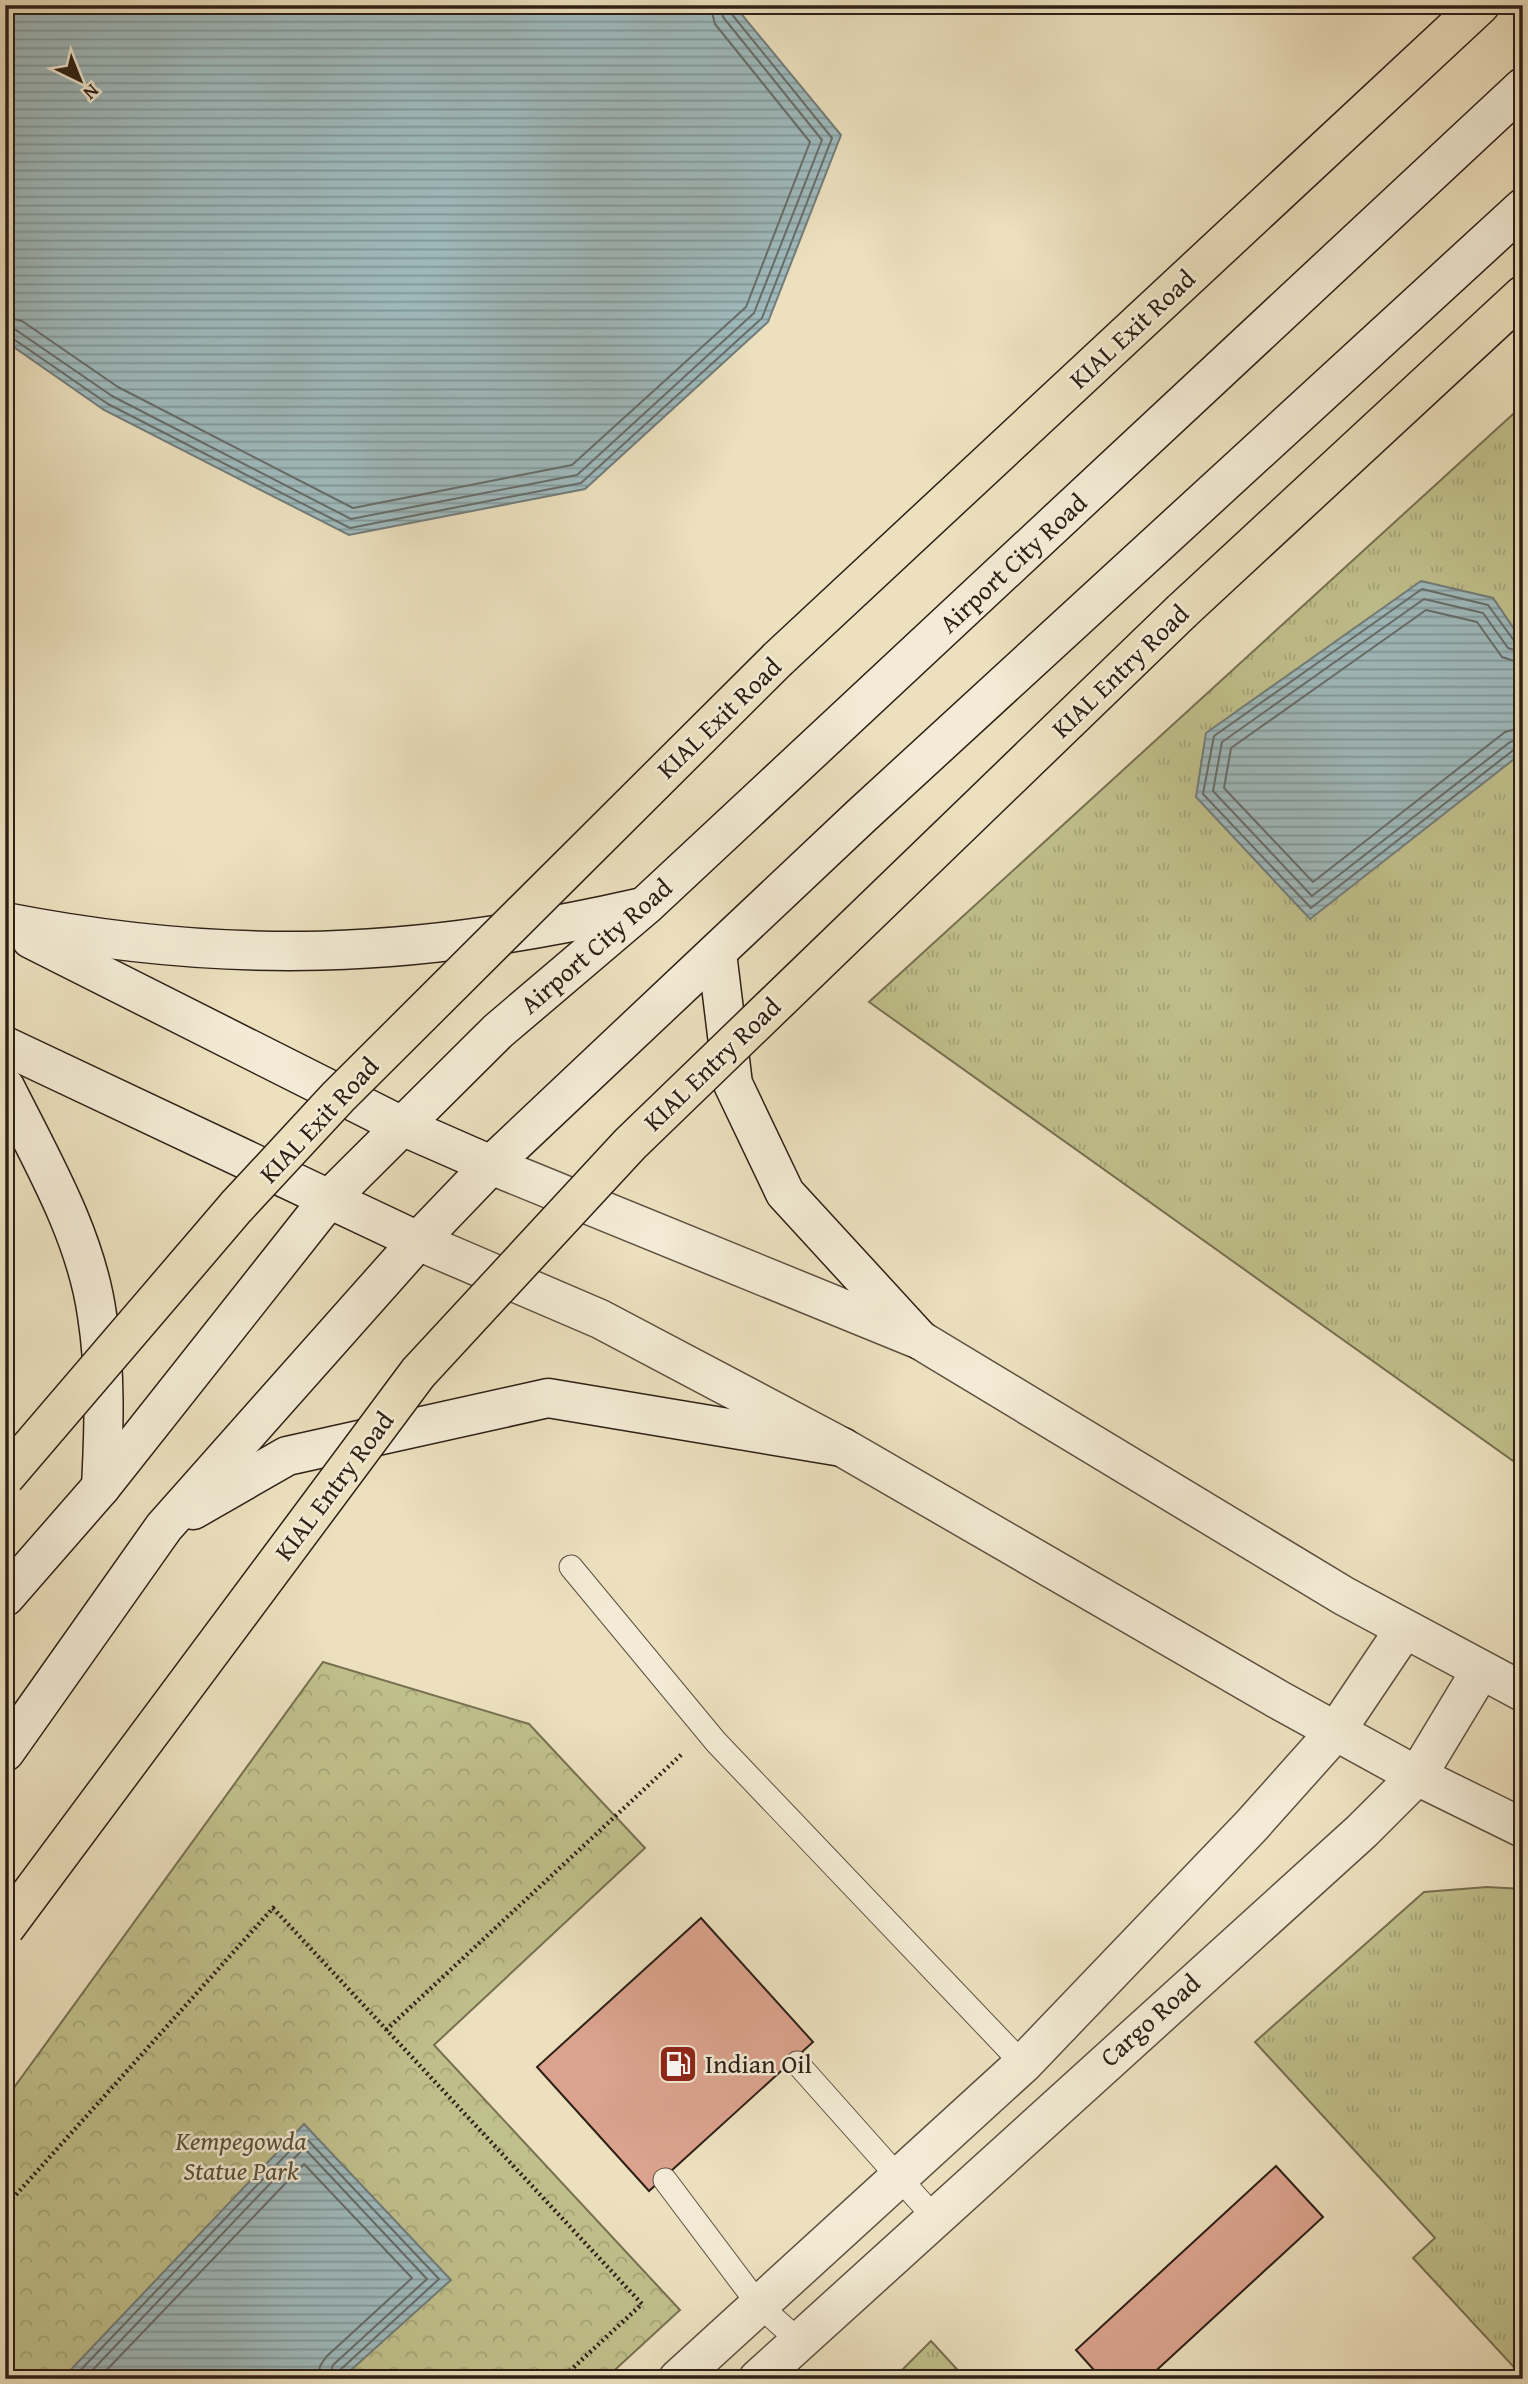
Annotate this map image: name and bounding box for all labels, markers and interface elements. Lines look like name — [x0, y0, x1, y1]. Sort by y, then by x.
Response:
north arrow — [46, 46, 116, 116]
text: N — [77, 78, 106, 107]
street label: KIAL Exit Road — [1060, 260, 1204, 398]
street label: Airport City Road — [930, 483, 1096, 642]
street label: KIAL Entry Road — [1042, 595, 1197, 747]
street label: KIAL Exit Road — [647, 648, 790, 787]
street label: Airport City Road — [511, 868, 680, 1023]
street label: KIAL Entry Road — [634, 988, 789, 1140]
street label: KIAL Exit Road — [250, 1048, 388, 1192]
street label: KIAL Entry Road — [264, 1403, 403, 1569]
street label: Cargo Road — [1091, 1964, 1209, 2075]
fuel station icon: Indian Oil — [657, 2043, 699, 2085]
place label: Indian Oil — [705, 2044, 812, 2083]
park label: Kempegowda Statue Park — [175, 2121, 306, 2190]

